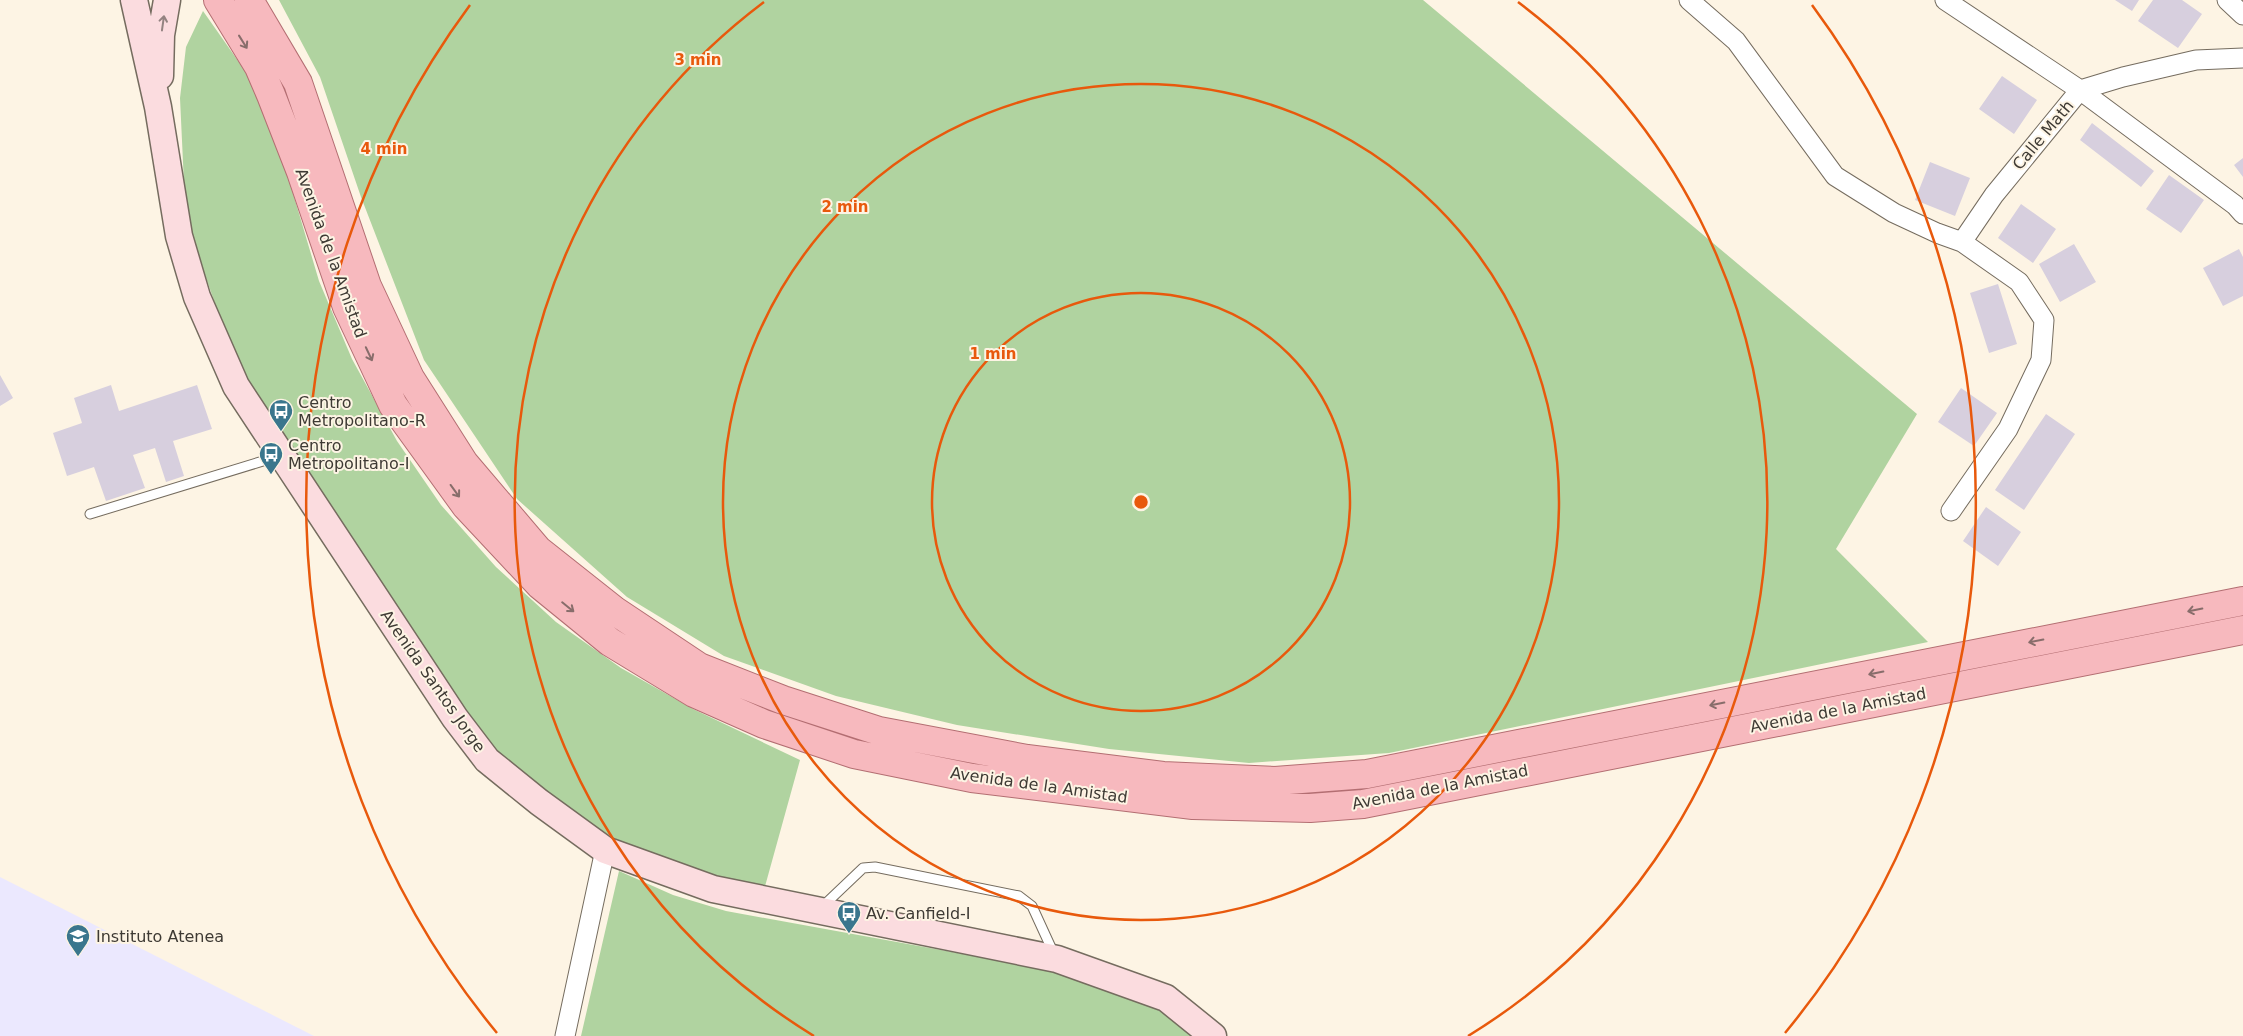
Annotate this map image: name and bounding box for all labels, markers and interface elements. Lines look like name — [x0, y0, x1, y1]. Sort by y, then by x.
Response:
one-way arrow — [158, 16, 168, 32]
one-way arrow — [239, 34, 249, 48]
text: 3 min — [674, 51, 722, 69]
street label: Calle Math — [2008, 96, 2078, 174]
text: 4 min — [360, 140, 408, 158]
street label: Avenida de la Amistad — [291, 166, 371, 340]
text: 2 min — [821, 198, 869, 216]
text: 1 min — [969, 345, 1017, 363]
one-way arrow — [365, 346, 374, 361]
place label: Centro Metropolitano-R — [298, 393, 426, 430]
bus stop icon: Centro Metropolitano-R — [268, 398, 294, 432]
place label: Centro Metropolitano-I — [288, 436, 410, 473]
bus stop icon: Centro Metropolitano-I — [258, 441, 284, 475]
one-way arrow — [450, 484, 460, 498]
centre of rings — [1132, 493, 1150, 511]
one-way arrow — [561, 602, 574, 613]
street label: Avenida Santos Jorge — [377, 606, 489, 756]
one-way arrow — [2188, 606, 2204, 615]
one-way arrow — [2028, 637, 2044, 647]
one-way arrow — [1869, 668, 1885, 678]
street label: Avenida de la Amistad — [1748, 684, 1928, 736]
one-way arrow — [1709, 700, 1725, 710]
street label: Avenida de la Amistad — [1350, 761, 1530, 813]
street label: Avenida de la Amistad — [949, 763, 1129, 807]
bus stop icon: Av. Canfield-I — [836, 900, 862, 934]
place label: Av. Canfield-I — [866, 904, 971, 923]
school or university icon: Instituto Atenea — [65, 923, 91, 957]
place label: Instituto Atenea — [96, 927, 224, 946]

